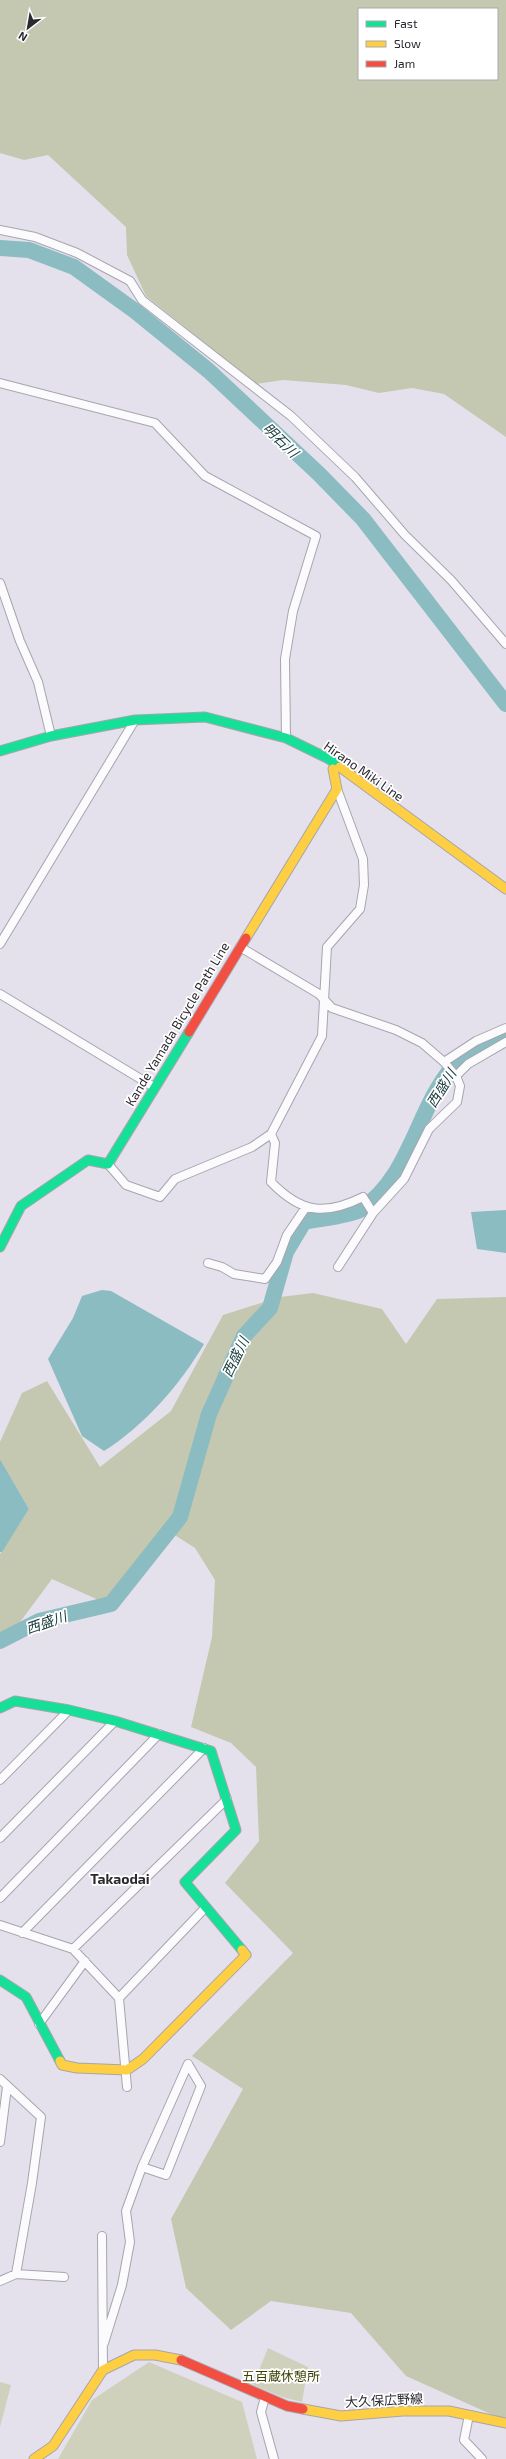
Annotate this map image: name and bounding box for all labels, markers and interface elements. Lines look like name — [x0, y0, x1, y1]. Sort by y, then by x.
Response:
north arrow — [8, 8, 48, 48]
legend — [358, 8, 498, 80]
text: Fast — [394, 16, 418, 30]
text: N — [16, 29, 29, 45]
text: Slow — [394, 36, 421, 50]
text: Jam — [394, 56, 415, 70]
water label: 明石川 — [260, 419, 303, 462]
street label: Hirano Miki Line — [321, 738, 407, 804]
street label: Kande Yamada Bicycle Path Line — [122, 939, 232, 1109]
water label: 西盛川 — [423, 1064, 460, 1110]
water label: 西盛川 — [218, 1333, 253, 1380]
water label: 西盛川 — [23, 1606, 71, 1637]
district label: Takaodai — [90, 1870, 150, 1887]
park label: 五百蔵休憩所 — [242, 2368, 320, 2384]
street label: 大久保広野線 — [345, 2390, 423, 2410]

